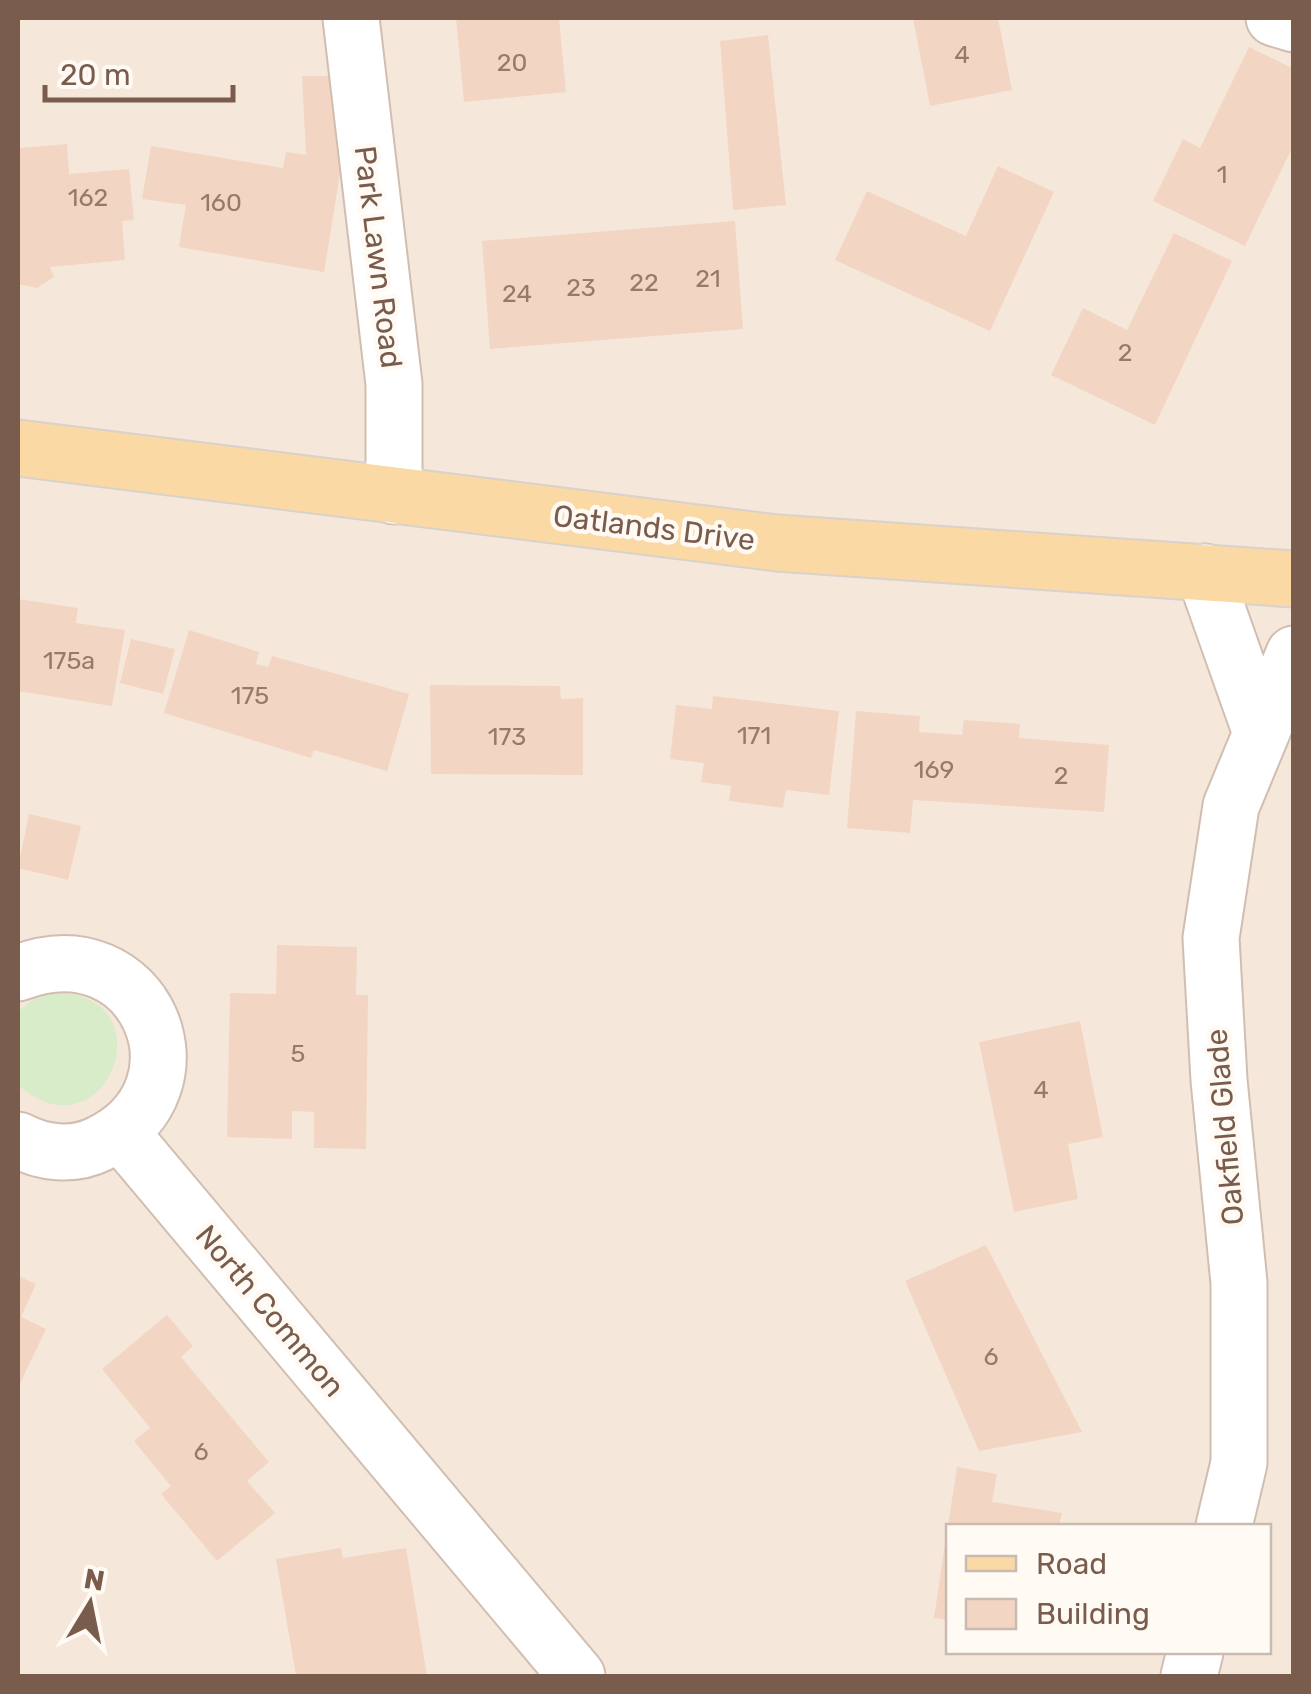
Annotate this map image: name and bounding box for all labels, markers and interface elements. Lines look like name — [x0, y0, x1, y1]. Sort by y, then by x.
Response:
scale bar — [45, 40, 232, 102]
house number: 4 — [954, 40, 970, 69]
house number: 20 — [497, 48, 527, 77]
text: 20 m — [60, 57, 131, 93]
street label: Park Lawn Road — [347, 144, 409, 370]
house number: 1 — [1217, 160, 1227, 189]
house number: 162 — [68, 183, 108, 212]
house number: 160 — [200, 188, 242, 217]
house number: 21 — [695, 264, 721, 293]
house number: 22 — [629, 268, 659, 297]
house number: 23 — [566, 273, 596, 302]
house number: 24 — [502, 279, 532, 308]
house number: 2 — [1118, 338, 1132, 367]
street label: Oatlands Drive — [551, 498, 757, 558]
house number: 175a — [43, 646, 95, 675]
house number: 175 — [231, 681, 269, 710]
house number: 171 — [737, 721, 771, 750]
house number: 173 — [488, 722, 526, 751]
house number: 169 — [914, 755, 954, 784]
house number: 2 — [1054, 761, 1068, 790]
street label: Oakfield Glade — [1198, 1027, 1252, 1227]
house number: 5 — [291, 1039, 305, 1068]
house number: 4 — [1033, 1075, 1049, 1104]
street label: North Common — [188, 1218, 352, 1404]
house number: 6 — [983, 1342, 999, 1371]
house number: 6 — [193, 1437, 209, 1466]
legend — [946, 1524, 1271, 1654]
text: Road — [1036, 1546, 1107, 1582]
north arrow — [40, 1554, 140, 1654]
text: N — [81, 1562, 107, 1598]
text: Building — [1036, 1596, 1150, 1632]

